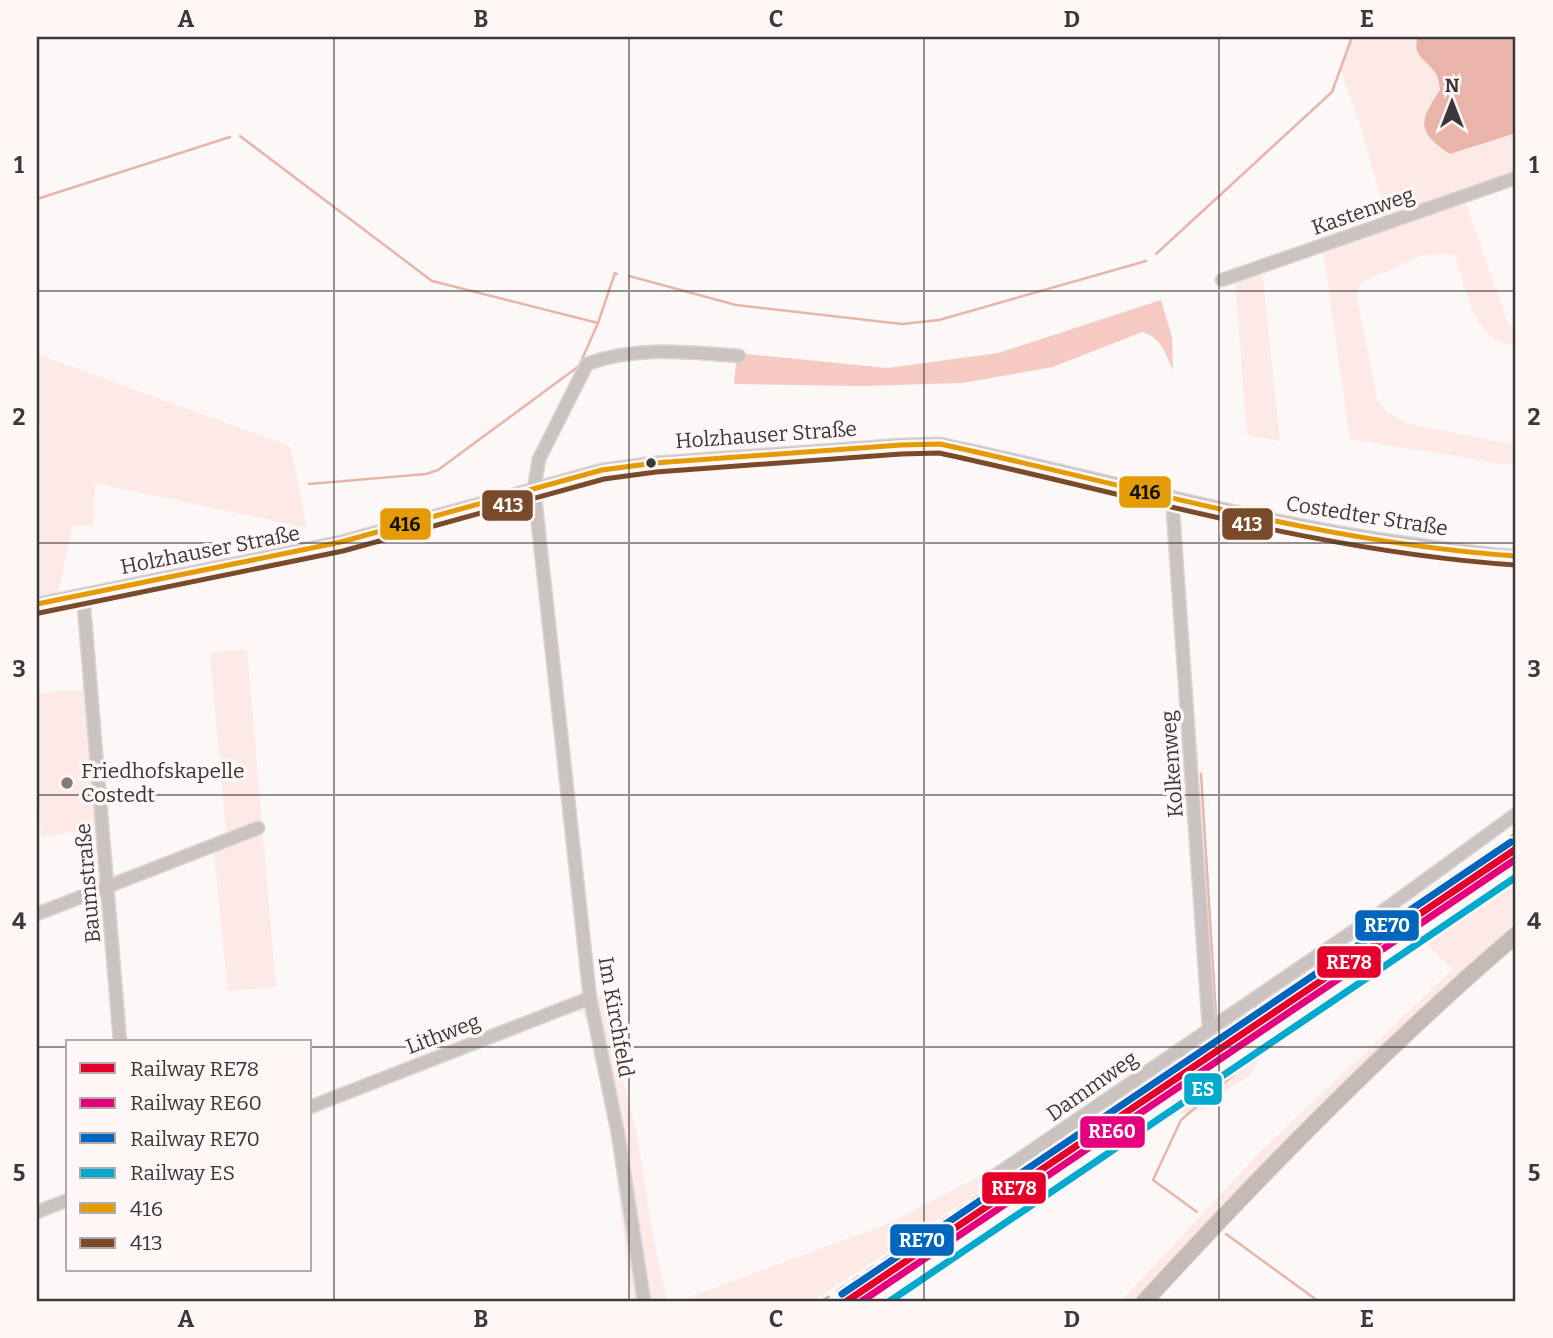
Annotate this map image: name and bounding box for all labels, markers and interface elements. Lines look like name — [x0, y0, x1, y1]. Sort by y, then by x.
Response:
text: A — [178, 5, 195, 33]
text: B — [474, 5, 488, 33]
text: C — [769, 5, 783, 33]
text: D — [1064, 5, 1080, 33]
text: E — [1360, 5, 1374, 33]
north arrow — [1416, 66, 1486, 136]
text: N — [1445, 74, 1460, 97]
text: 1 — [14, 151, 24, 179]
text: 1 — [1529, 151, 1539, 179]
street label: Kastenweg — [1308, 181, 1418, 241]
text: 2 — [13, 403, 26, 431]
text: 2 — [1528, 403, 1541, 431]
street label: Holzhauser Straße — [674, 416, 858, 454]
unlabelled marker — [644, 456, 658, 470]
line badge: 416 — [1118, 475, 1172, 509]
text: 416 — [1129, 481, 1161, 504]
line badge: 413 — [481, 489, 534, 522]
street label: Costedter Straße — [1284, 490, 1450, 542]
text: 413 — [493, 494, 523, 517]
line badge: 416 — [379, 507, 432, 541]
line badge: 413 — [1221, 507, 1274, 541]
text: 416 — [389, 513, 421, 536]
text: 413 — [1232, 513, 1262, 536]
street label: Holzhauser Straße — [118, 520, 302, 580]
text: 3 — [12, 655, 26, 683]
text: 3 — [1527, 655, 1541, 683]
street label: Kolkenweg — [1155, 709, 1189, 818]
place label: Friedhofskapelle Costedt — [81, 758, 245, 808]
marker: Friedhofskapelle Costedt — [59, 775, 75, 791]
street label: Baumstraße — [70, 822, 106, 944]
text: 4 — [12, 907, 26, 935]
text: 4 — [1527, 907, 1541, 935]
line badge: RE70 — [1354, 909, 1420, 942]
text: RE70 — [1364, 914, 1410, 937]
line badge: RE78 — [1316, 945, 1382, 979]
text: RE78 — [1326, 951, 1372, 974]
street label: Im Kirchfeld — [593, 955, 639, 1079]
street label: Lithweg — [402, 1008, 484, 1060]
legend — [66, 1040, 312, 1272]
street label: Dammweg — [1041, 1045, 1143, 1127]
text: Railway RE78 — [130, 1056, 259, 1082]
line badge: ES — [1183, 1072, 1223, 1106]
text: ES — [1192, 1078, 1215, 1101]
text: Railway RE60 — [130, 1090, 262, 1116]
line badge: RE60 — [1079, 1115, 1146, 1149]
text: RE60 — [1088, 1120, 1136, 1143]
text: Railway RE70 — [130, 1126, 260, 1152]
text: 5 — [13, 1159, 25, 1187]
text: 5 — [1528, 1159, 1540, 1187]
text: Railway ES — [130, 1160, 235, 1186]
line badge: RE78 — [981, 1171, 1047, 1205]
text: RE78 — [991, 1177, 1037, 1200]
text: 416 — [130, 1196, 163, 1222]
line badge: RE70 — [889, 1223, 955, 1257]
text: RE70 — [899, 1229, 945, 1252]
text: 413 — [130, 1230, 163, 1256]
text: A — [178, 1305, 195, 1333]
text: B — [474, 1305, 488, 1333]
text: C — [769, 1305, 783, 1333]
text: D — [1064, 1305, 1080, 1333]
text: E — [1360, 1305, 1374, 1333]

